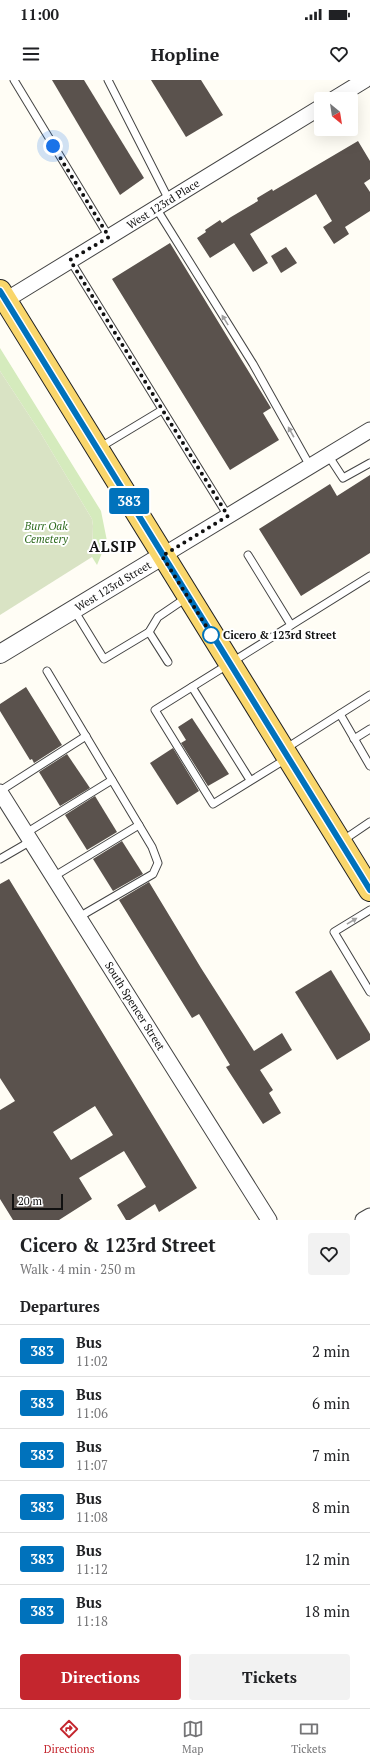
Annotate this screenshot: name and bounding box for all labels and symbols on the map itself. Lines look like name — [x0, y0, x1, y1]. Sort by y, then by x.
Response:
north arrow — [314, 92, 358, 136]
your location — [43, 136, 63, 156]
street label: West 123rd Place — [124, 176, 202, 232]
one-way arrow — [222, 314, 229, 326]
one-way arrow — [288, 426, 294, 438]
line badge: 383 — [106, 488, 152, 514]
park label: Burr Oak Cemetery — [24, 519, 69, 546]
district label: ALSIP — [89, 536, 137, 556]
street label: West 123rd Street — [72, 558, 154, 614]
marker: Cicero & 123rd Street — [202, 626, 220, 644]
place label: Cicero & 123rd Street — [223, 628, 337, 642]
one-way arrow — [346, 918, 358, 925]
street label: South Spencer Street — [102, 959, 168, 1053]
scale bar — [12, 1192, 63, 1211]

